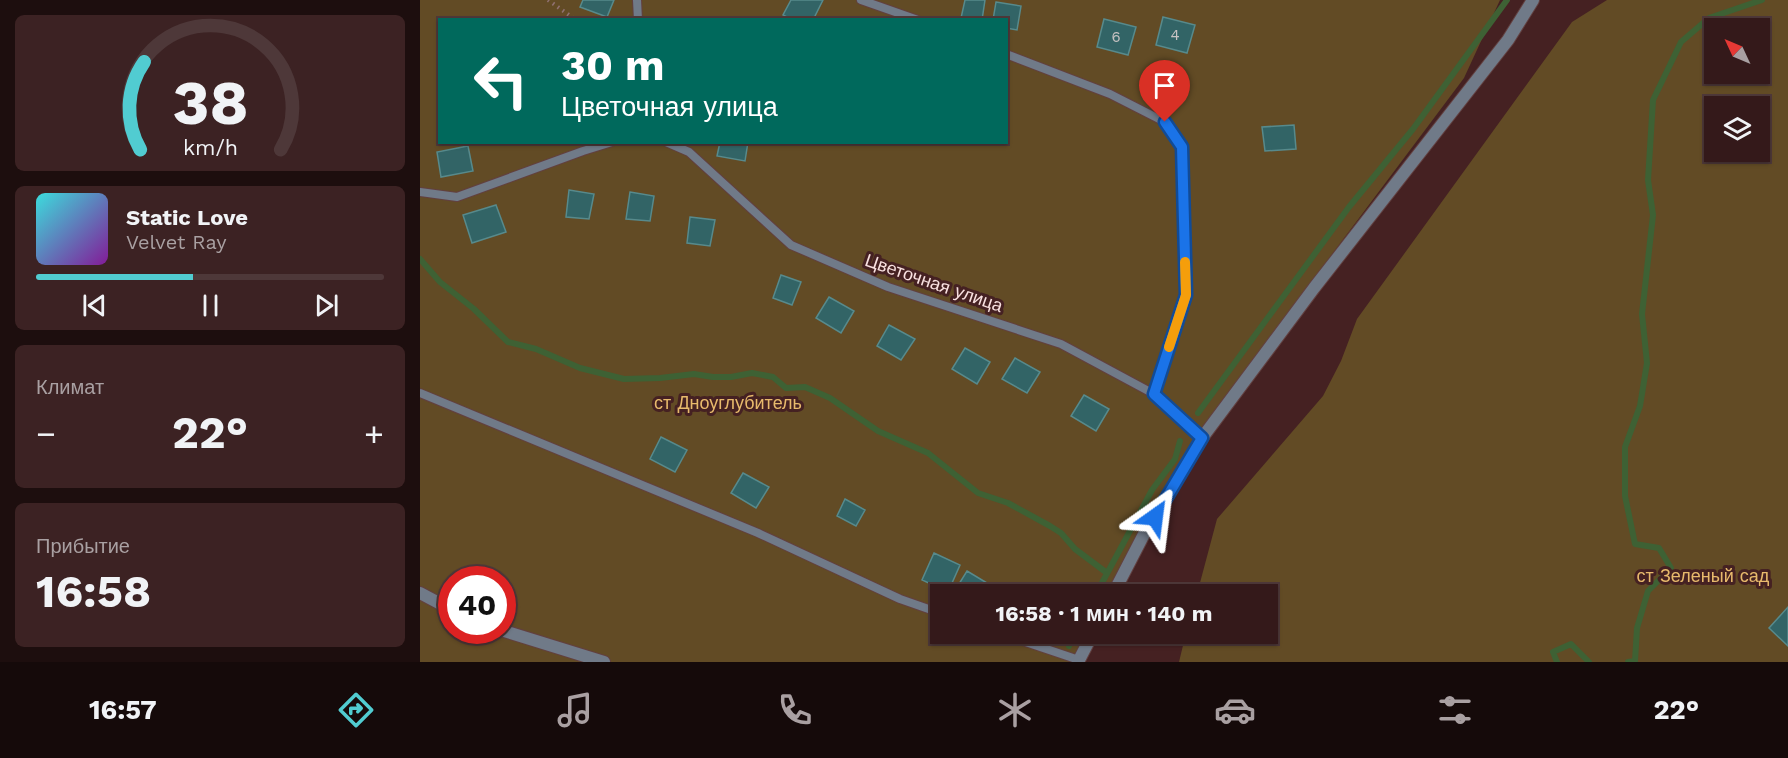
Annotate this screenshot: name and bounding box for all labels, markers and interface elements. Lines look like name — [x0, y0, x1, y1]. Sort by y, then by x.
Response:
north arrow — [1704, 18, 1770, 84]
map controls — [1704, 18, 1770, 162]
house number: 4 — [1170, 26, 1180, 44]
house number: 6 — [1111, 28, 1121, 46]
text: 30 m — [561, 41, 665, 90]
icon: left — [462, 42, 540, 120]
pin — [1139, 60, 1190, 122]
text: 38 — [172, 66, 248, 139]
icon: arrive — [1148, 69, 1181, 102]
text: Цветочная улица — [561, 91, 778, 123]
button: layers — [1704, 96, 1770, 162]
text: km/h — [182, 135, 238, 160]
text: Static Love — [126, 205, 248, 230]
text: Velvet Ray — [126, 230, 227, 254]
street label: Цветочная улица — [862, 249, 1007, 316]
icon: previous — [78, 289, 111, 322]
icon: pause — [194, 289, 227, 322]
icon: next — [310, 289, 343, 322]
text: Климат — [36, 375, 104, 399]
park label: ст Дноуглубитель — [654, 392, 802, 413]
text: 22° — [172, 406, 248, 459]
text: − — [36, 414, 56, 453]
text: + — [364, 414, 384, 453]
position arrow — [1123, 485, 1187, 549]
text: Прибытие — [36, 534, 130, 558]
text: 16:58 — [36, 565, 151, 618]
park label: ст Зеленый сад — [1637, 565, 1770, 586]
speed limit sign: 40 — [438, 566, 516, 644]
text: 16:58 · 1 мин · 140 m — [996, 601, 1212, 626]
icon: directions — [335, 689, 377, 731]
icon: music — [554, 689, 596, 731]
icon: phone — [774, 689, 816, 731]
icon: climate — [994, 689, 1036, 731]
icon: car — [1214, 689, 1256, 731]
icon: filters — [1434, 689, 1476, 731]
text: 16:57 — [89, 694, 157, 726]
text: 22° — [1653, 694, 1699, 726]

